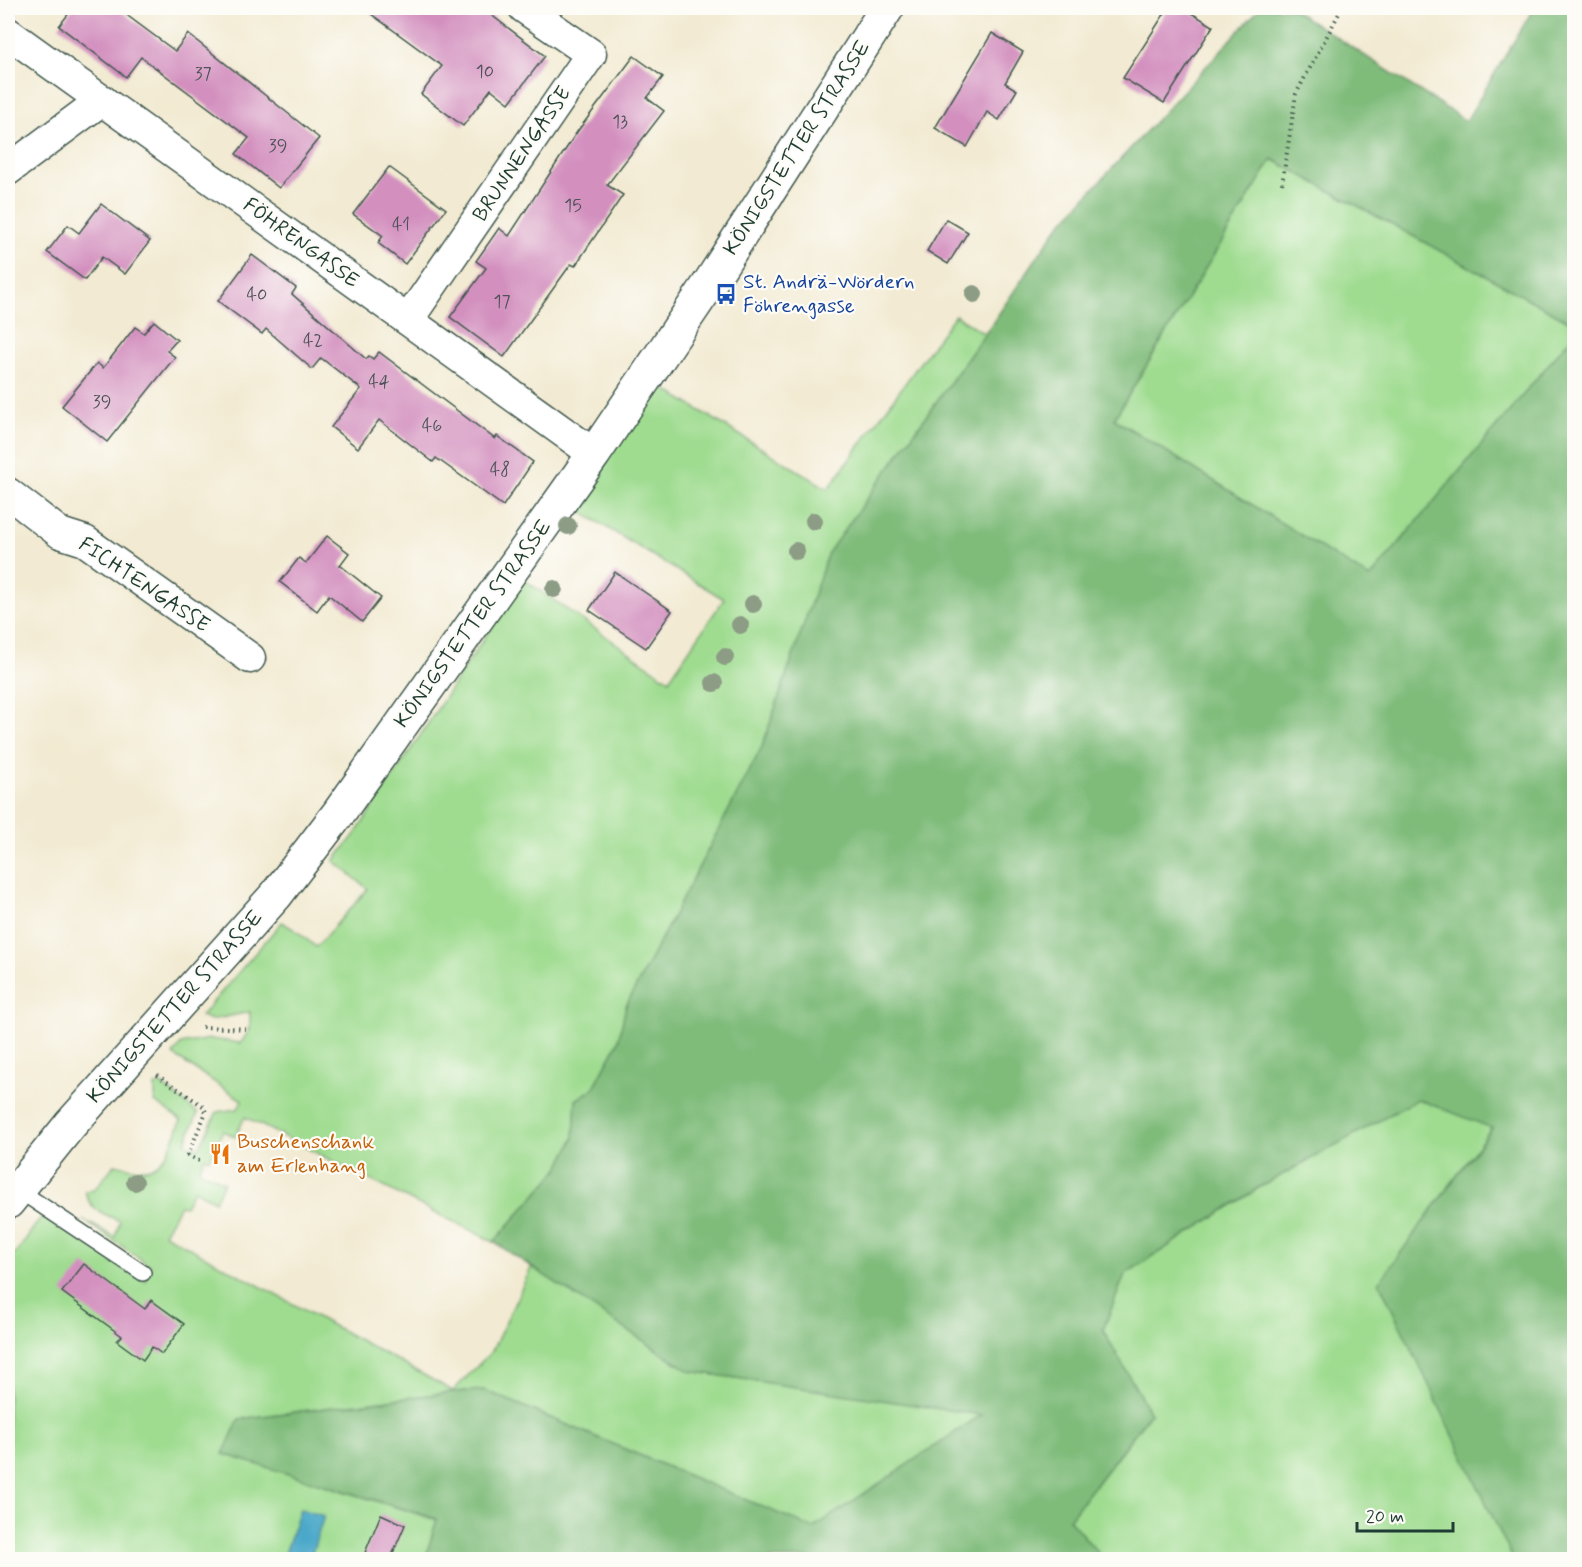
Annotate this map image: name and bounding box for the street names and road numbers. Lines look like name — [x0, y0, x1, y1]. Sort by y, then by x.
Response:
street label: KÖNIGSTETTER STRASSE — [717, 35, 877, 261]
street label: BRUNNENGASSE — [466, 81, 578, 227]
street label: FÖHRENGASSE — [237, 191, 365, 295]
street label: KÖNIGSTETTER STRASSE — [388, 514, 558, 734]
street label: FICHTENGASSE — [73, 531, 215, 639]
street label: KÖNIGSTETTER STRASSE — [81, 904, 269, 1110]

